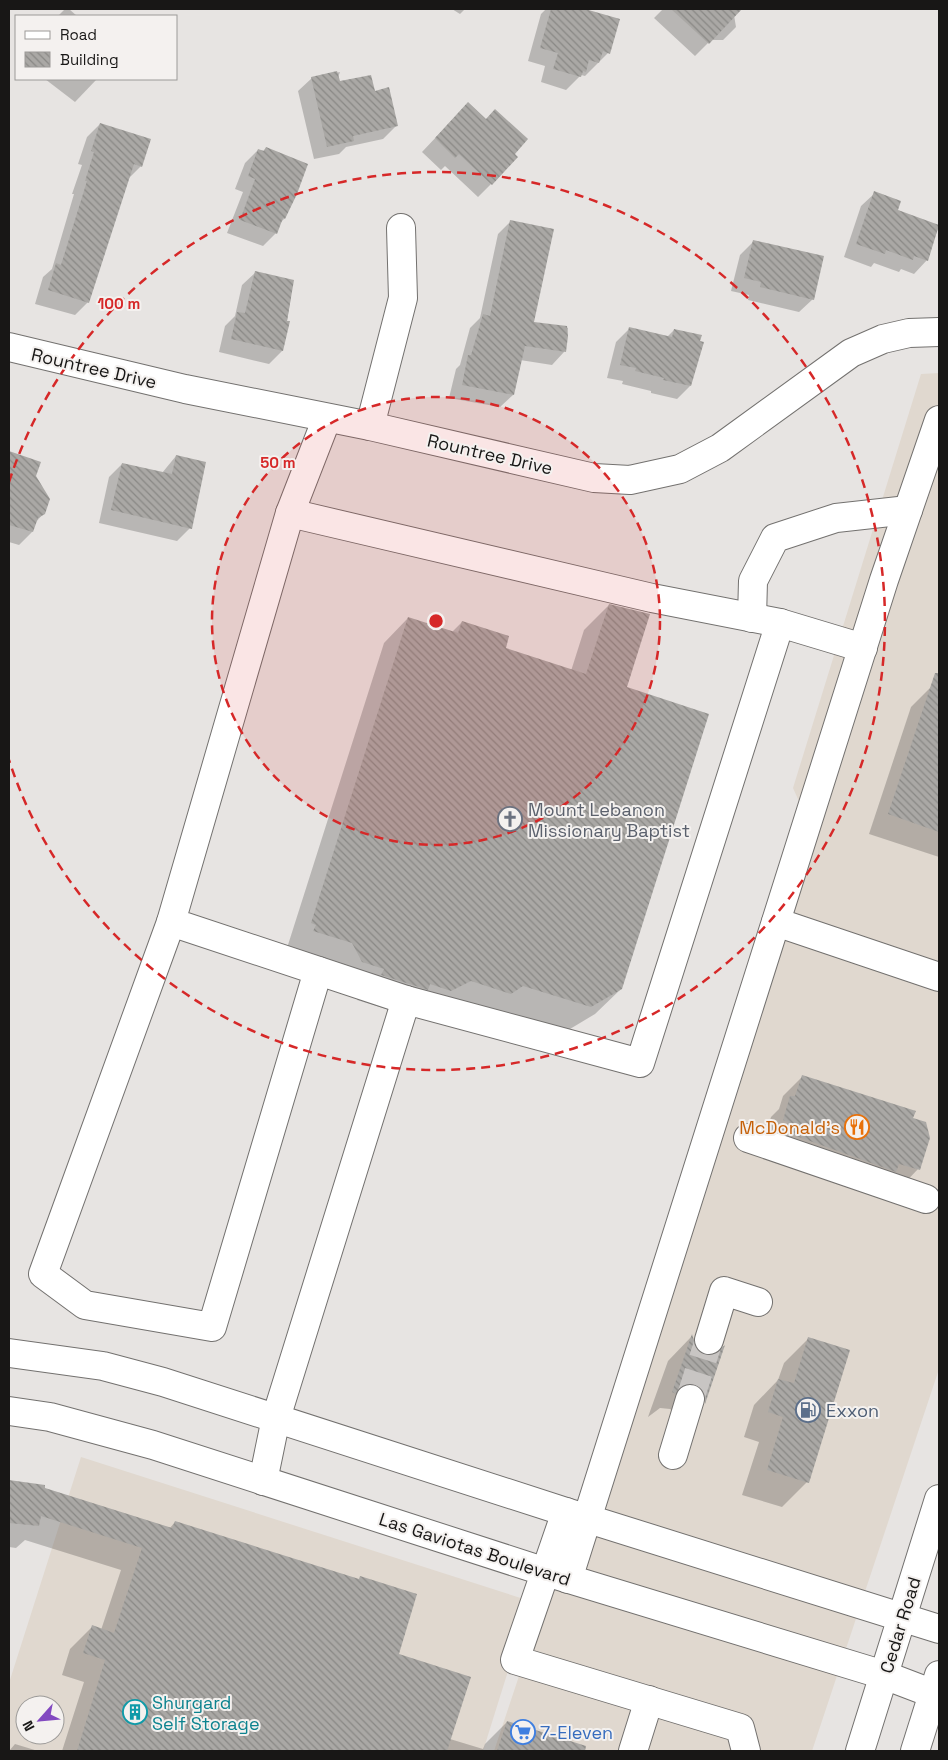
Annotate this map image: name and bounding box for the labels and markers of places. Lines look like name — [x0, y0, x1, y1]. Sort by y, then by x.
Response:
centre of rings — [427, 612, 445, 630]
place label: Mount Lebanon Missionary Baptist — [528, 798, 690, 842]
church icon: Mount Lebanon Missionary Baptist — [497, 806, 523, 832]
restaurant icon: McDonald's — [844, 1114, 870, 1140]
place label: McDonald's — [739, 1116, 840, 1139]
fuel station icon: Exxon — [795, 1397, 821, 1423]
place label: Exxon — [826, 1399, 879, 1422]
place label: Shurgard Self Storage — [152, 1691, 260, 1735]
building icon: Shurgard Self Storage — [122, 1699, 148, 1725]
supermarket icon: 7-Eleven — [510, 1719, 536, 1745]
place label: 7-Eleven — [540, 1721, 613, 1744]

